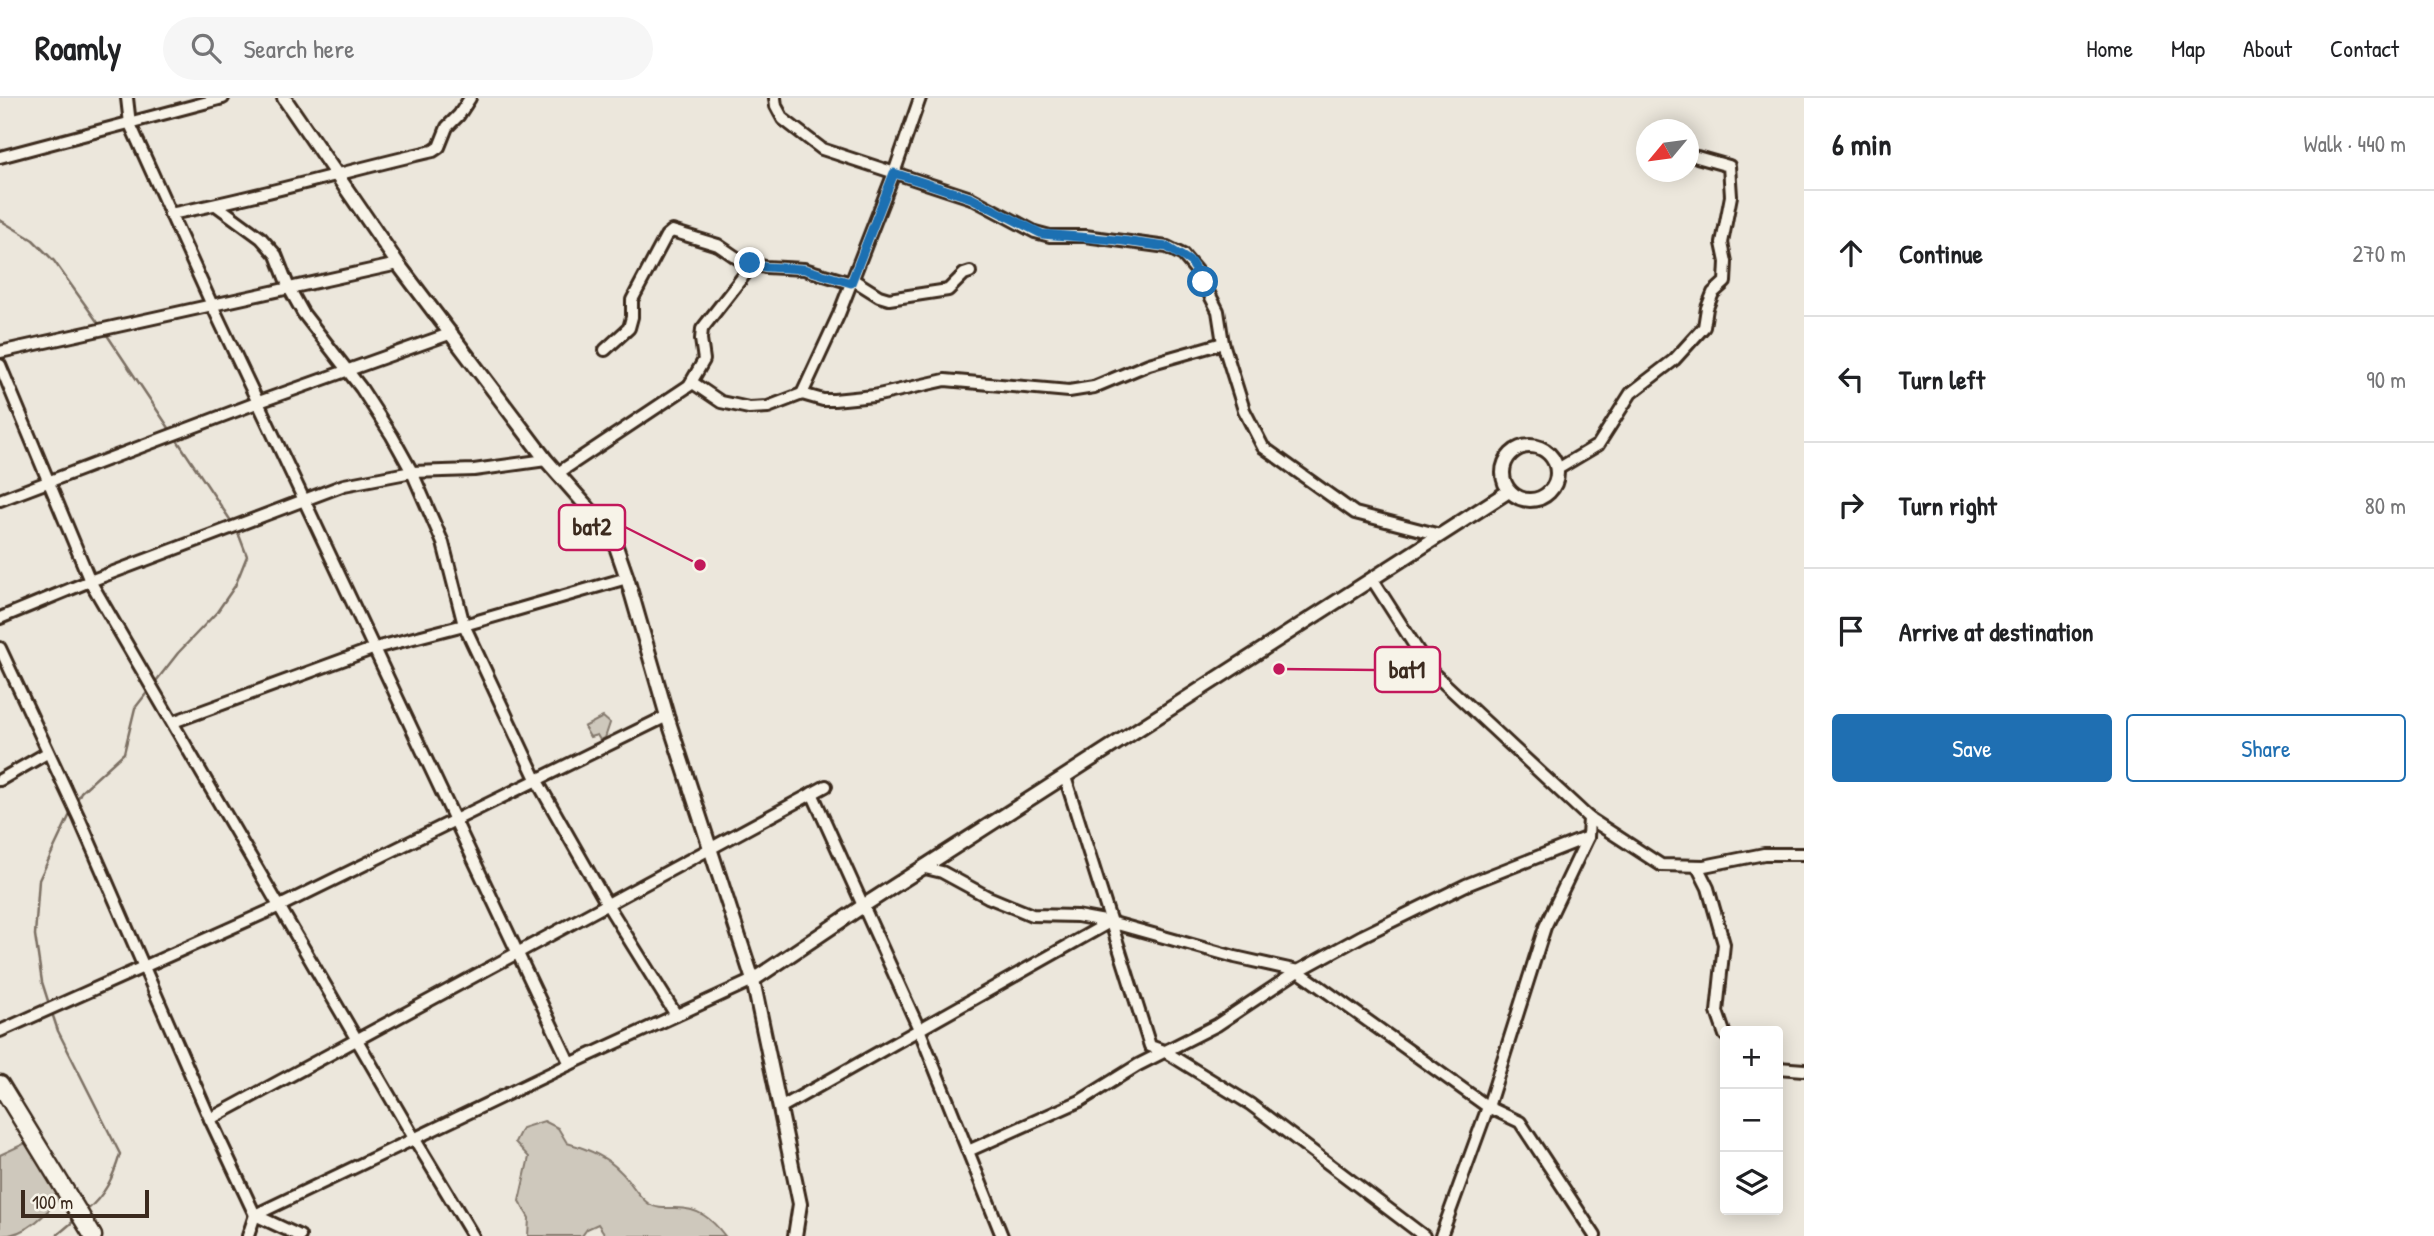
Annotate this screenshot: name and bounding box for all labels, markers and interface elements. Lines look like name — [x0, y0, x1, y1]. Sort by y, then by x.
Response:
search box — [163, 17, 653, 80]
text: Roamly — [35, 26, 121, 70]
icon: search — [187, 29, 225, 67]
text: Search here — [243, 31, 355, 66]
text: Home — [2086, 32, 2133, 64]
text: Map — [2171, 32, 2205, 64]
text: About — [2243, 32, 2292, 64]
text: Contact — [2330, 32, 2399, 64]
north arrow — [1636, 119, 1699, 182]
text: 6 min — [1832, 124, 1892, 164]
text: Walk · 440 m — [2303, 128, 2406, 159]
icon: ahead — [1832, 234, 1870, 272]
text: Continue — [1899, 236, 1983, 271]
text: 270 m — [2353, 238, 2406, 269]
route end — [734, 247, 765, 278]
route start — [1187, 266, 1218, 297]
icon: left — [1832, 360, 1870, 398]
text: Turn left — [1899, 362, 1985, 397]
text: 90 m — [2366, 364, 2406, 395]
icon: right — [1832, 486, 1870, 524]
text: Turn right — [1899, 488, 1997, 523]
text: 80 m — [2365, 490, 2406, 521]
callout: bat2 — [559, 505, 625, 550]
text: bat2 — [573, 510, 612, 542]
icon: arrive — [1832, 612, 1870, 650]
text: Arrive at destination — [1899, 614, 2094, 649]
callout: bat1 — [1375, 647, 1440, 692]
text: bat1 — [1389, 653, 1425, 685]
button: Save — [1832, 714, 2112, 782]
button: Share — [2126, 714, 2406, 782]
map controls — [1720, 1026, 1783, 1215]
button: + — [1720, 1026, 1783, 1089]
button: − — [1720, 1089, 1783, 1152]
button: layers — [1720, 1152, 1783, 1215]
scale bar — [21, 1187, 149, 1219]
text: 100 m — [32, 1189, 73, 1215]

